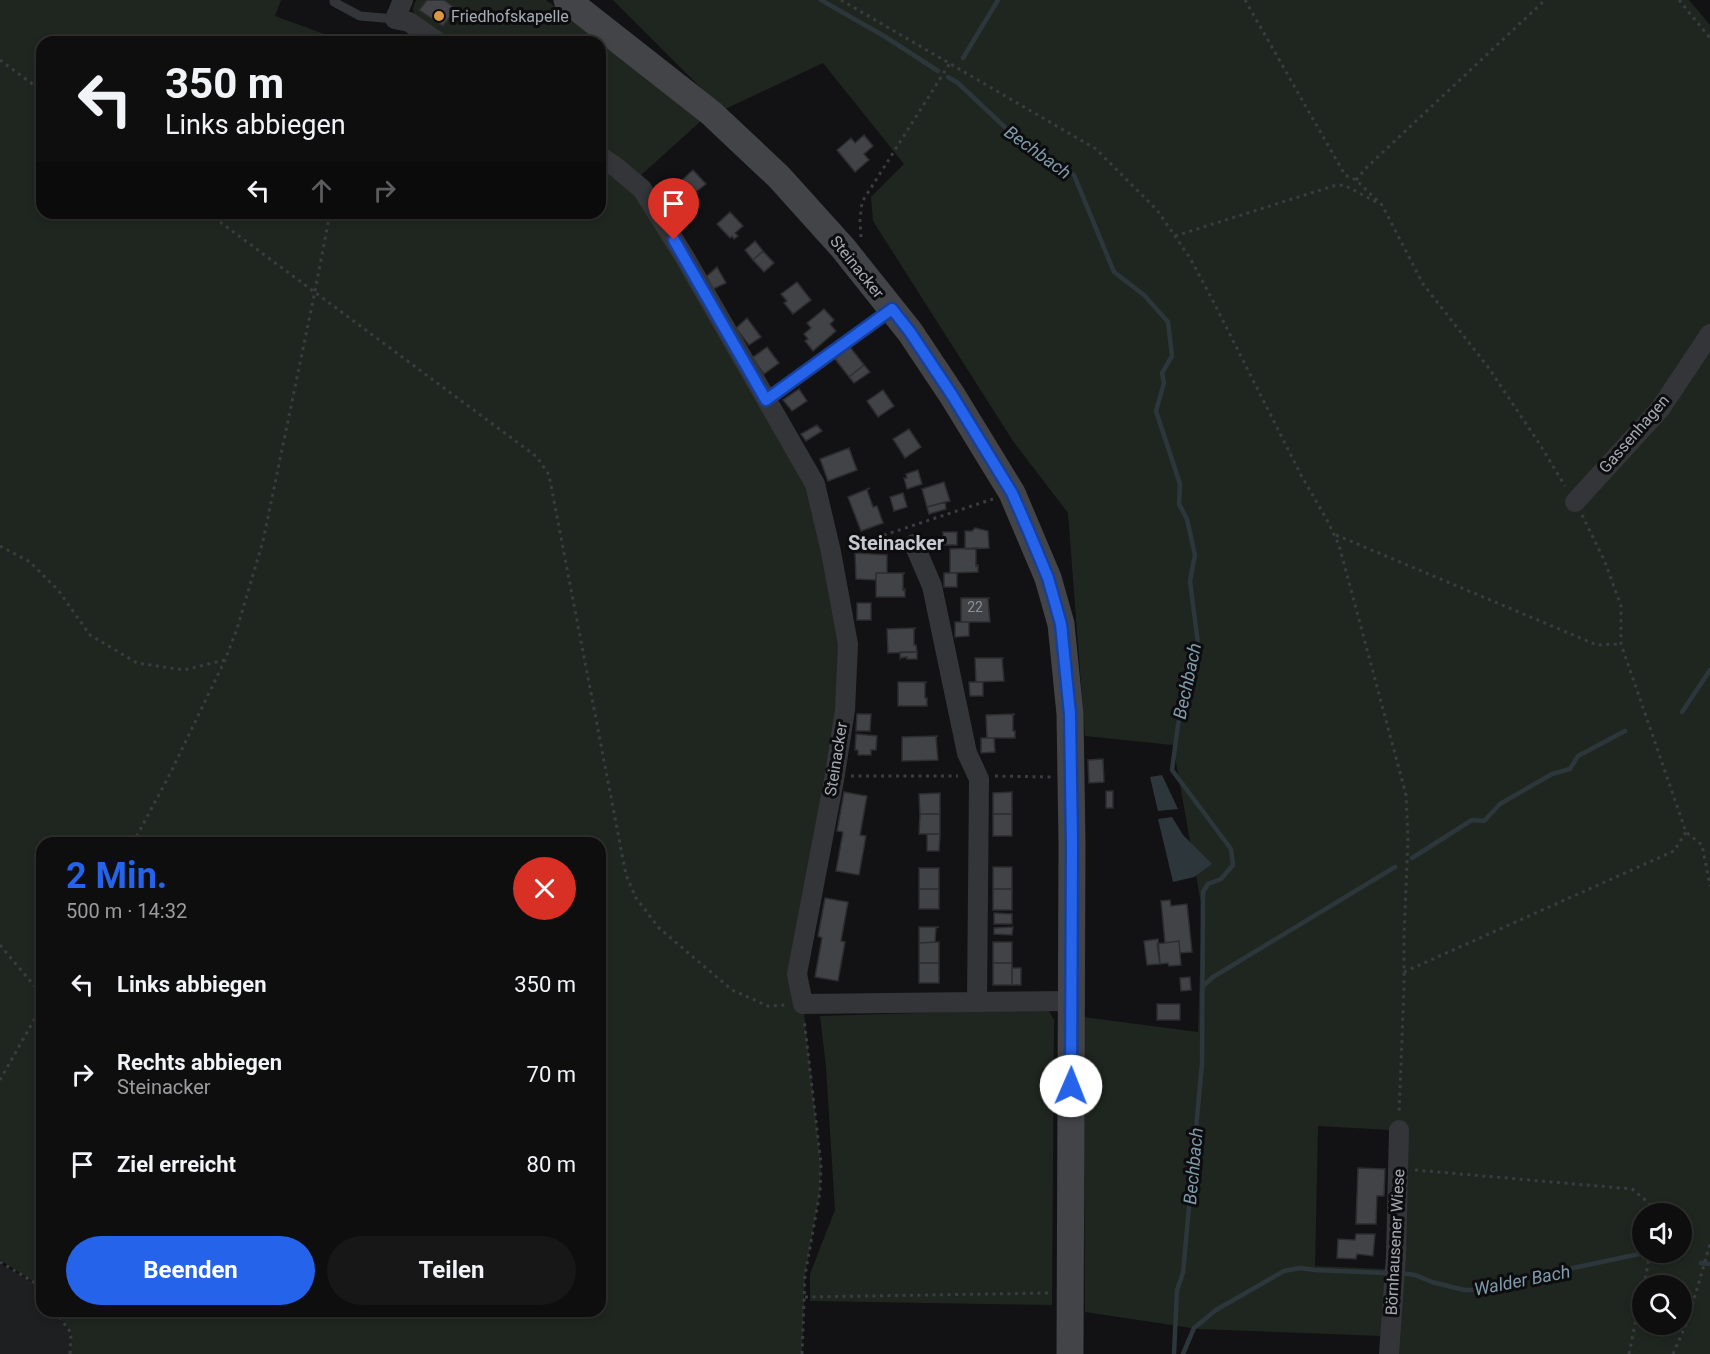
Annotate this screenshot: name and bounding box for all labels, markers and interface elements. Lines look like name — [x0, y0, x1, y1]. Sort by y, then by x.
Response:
place label: Friedhofskapelle — [451, 7, 569, 26]
marker: Friedhofskapelle — [432, 9, 446, 23]
text: 350 m — [165, 59, 284, 108]
icon: left — [66, 60, 144, 138]
text: Links abbiegen — [165, 109, 346, 141]
water label: Bechbach — [1001, 121, 1075, 183]
icon: left — [242, 174, 275, 207]
icon: ahead — [305, 174, 338, 207]
icon: right — [368, 174, 401, 207]
pin — [648, 178, 699, 240]
icon: arrive — [657, 187, 690, 220]
street label: Steinacker — [826, 232, 888, 303]
street label: Gassenhagen — [1595, 391, 1673, 477]
district label: Steinacker — [848, 531, 945, 555]
house number: 22 — [967, 599, 983, 615]
water label: Bechbach — [1169, 641, 1205, 721]
street label: Steinacker — [821, 720, 851, 797]
text: 2 Min. — [66, 855, 167, 897]
button: close — [513, 857, 576, 920]
text: 500 m · 14:32 — [66, 899, 187, 923]
icon: left — [66, 968, 99, 1001]
text: Links abbiegen — [117, 972, 267, 997]
text: 350 m — [514, 972, 576, 997]
text: Rechts abbiegen — [117, 1050, 282, 1075]
position arrow — [1039, 1054, 1103, 1118]
icon: right — [66, 1058, 99, 1091]
text: 70 m — [527, 1062, 576, 1087]
text: Steinacker — [117, 1075, 211, 1099]
water label: Bechbach — [1179, 1127, 1207, 1205]
icon: arrive — [66, 1148, 99, 1181]
text: Ziel erreicht — [117, 1152, 236, 1177]
text: 80 m — [527, 1152, 576, 1177]
street label: Börnhausener Wiese — [1382, 1168, 1408, 1316]
map controls — [1632, 1203, 1692, 1335]
button: sound — [1632, 1203, 1692, 1263]
button: Beenden — [66, 1236, 315, 1305]
button: Teilen — [327, 1236, 576, 1305]
water label: Walder Bach — [1472, 1260, 1572, 1300]
button: search — [1632, 1275, 1692, 1335]

